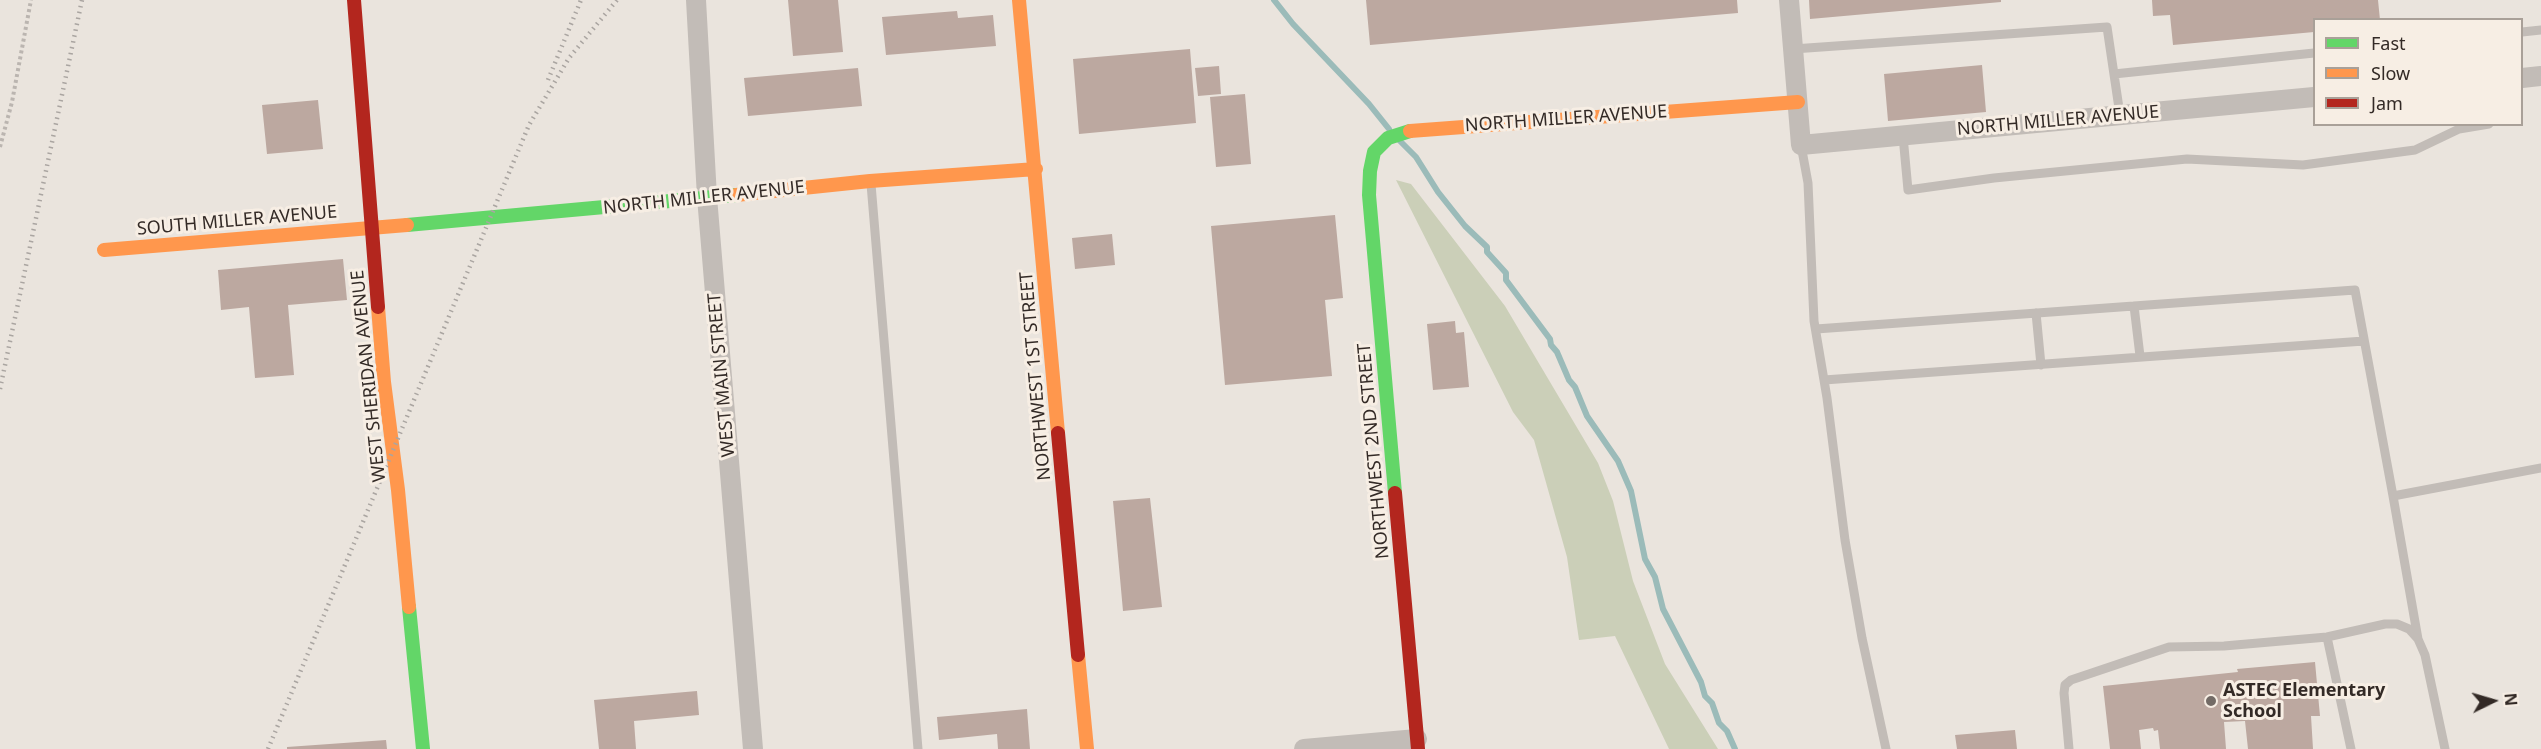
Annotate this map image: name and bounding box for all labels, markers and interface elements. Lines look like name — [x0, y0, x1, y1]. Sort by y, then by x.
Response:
legend — [2313, 18, 2523, 126]
text: Fast — [2371, 31, 2406, 55]
text: Slow — [2371, 61, 2410, 85]
text: Jam — [2371, 91, 2403, 115]
street label: NORTH MILLER AVENUE — [1464, 101, 1668, 137]
street label: NORTH MILLER AVENUE — [1956, 101, 2160, 141]
street label: NORTH MILLER AVENUE — [602, 177, 806, 219]
street label: SOUTH MILLER AVENUE — [136, 201, 338, 241]
street label: WEST SHERIDAN AVENUE — [347, 269, 391, 483]
street label: NORTHWEST 1ST STREET — [1016, 271, 1056, 481]
street label: WEST MAIN STREET — [704, 292, 740, 458]
street label: NORTHWEST 2ND STREET — [1354, 342, 1394, 560]
north arrow — [2463, 671, 2523, 731]
place label: ASTEC Elementary School — [2223, 680, 2385, 722]
text: N — [2499, 692, 2522, 707]
marker: ASTEC Elementary School — [2204, 694, 2218, 708]

